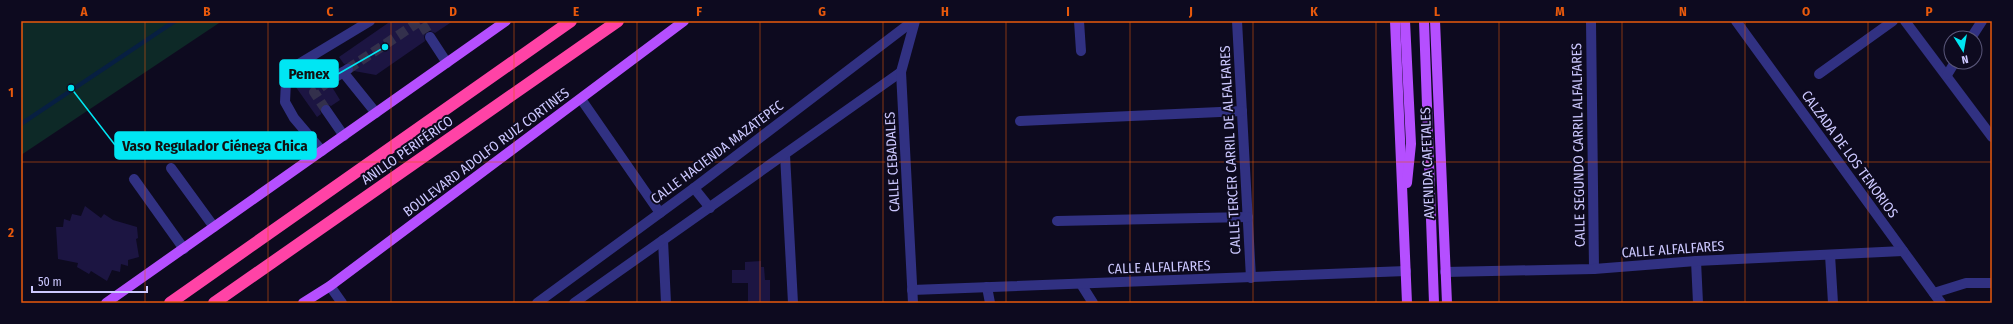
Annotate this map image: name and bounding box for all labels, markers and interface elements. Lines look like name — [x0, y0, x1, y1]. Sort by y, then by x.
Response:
text: A — [79, 4, 88, 19]
text: B — [203, 4, 211, 19]
text: C — [327, 4, 334, 19]
text: D — [449, 4, 457, 19]
text: E — [573, 4, 579, 19]
text: F — [696, 4, 702, 19]
text: G — [818, 4, 826, 19]
text: H — [941, 4, 949, 19]
text: I — [1066, 4, 1070, 19]
text: J — [1188, 4, 1193, 19]
text: K — [1310, 4, 1318, 19]
text: L — [1434, 4, 1440, 19]
text: M — [1555, 4, 1565, 19]
text: N — [1679, 4, 1687, 19]
text: O — [1802, 4, 1810, 19]
text: P — [1925, 4, 1933, 19]
north arrow — [1943, 30, 1983, 70]
street label: CALLE SEGUNDO CARRIL ALFALFARES — [1568, 43, 1589, 247]
street label: CALLE TERCER CARRIL DE ALFALFARES — [1217, 45, 1244, 255]
text: N — [1960, 52, 1969, 66]
callout: Pemex — [280, 60, 338, 87]
text: Pemex — [288, 65, 331, 83]
street label: BOULEVARD ADOLFO RUIZ CORTINES — [400, 84, 573, 220]
text: 1 — [8, 85, 14, 100]
street label: CALZADA DE LOS TENORIOS — [1798, 87, 1902, 221]
street label: CALLE HACIENDA MAZATEPEC — [648, 97, 787, 208]
street label: AVENIDA CAFETALES — [1417, 107, 1438, 219]
street label: ANILLO PERIFÉRICO — [358, 111, 457, 188]
street label: CALLE CEBADALES — [881, 111, 904, 212]
callout: Vaso Regulador Ciénega Chica — [115, 132, 316, 159]
text: Vaso Regulador Ciénega Chica — [121, 137, 308, 155]
text: 2 — [7, 225, 14, 240]
street label: CALLE ALFALFARES — [1621, 237, 1725, 262]
street label: CALLE ALFALFARES — [1107, 257, 1211, 278]
scale bar — [32, 268, 147, 294]
text: 50 m — [38, 275, 62, 289]

